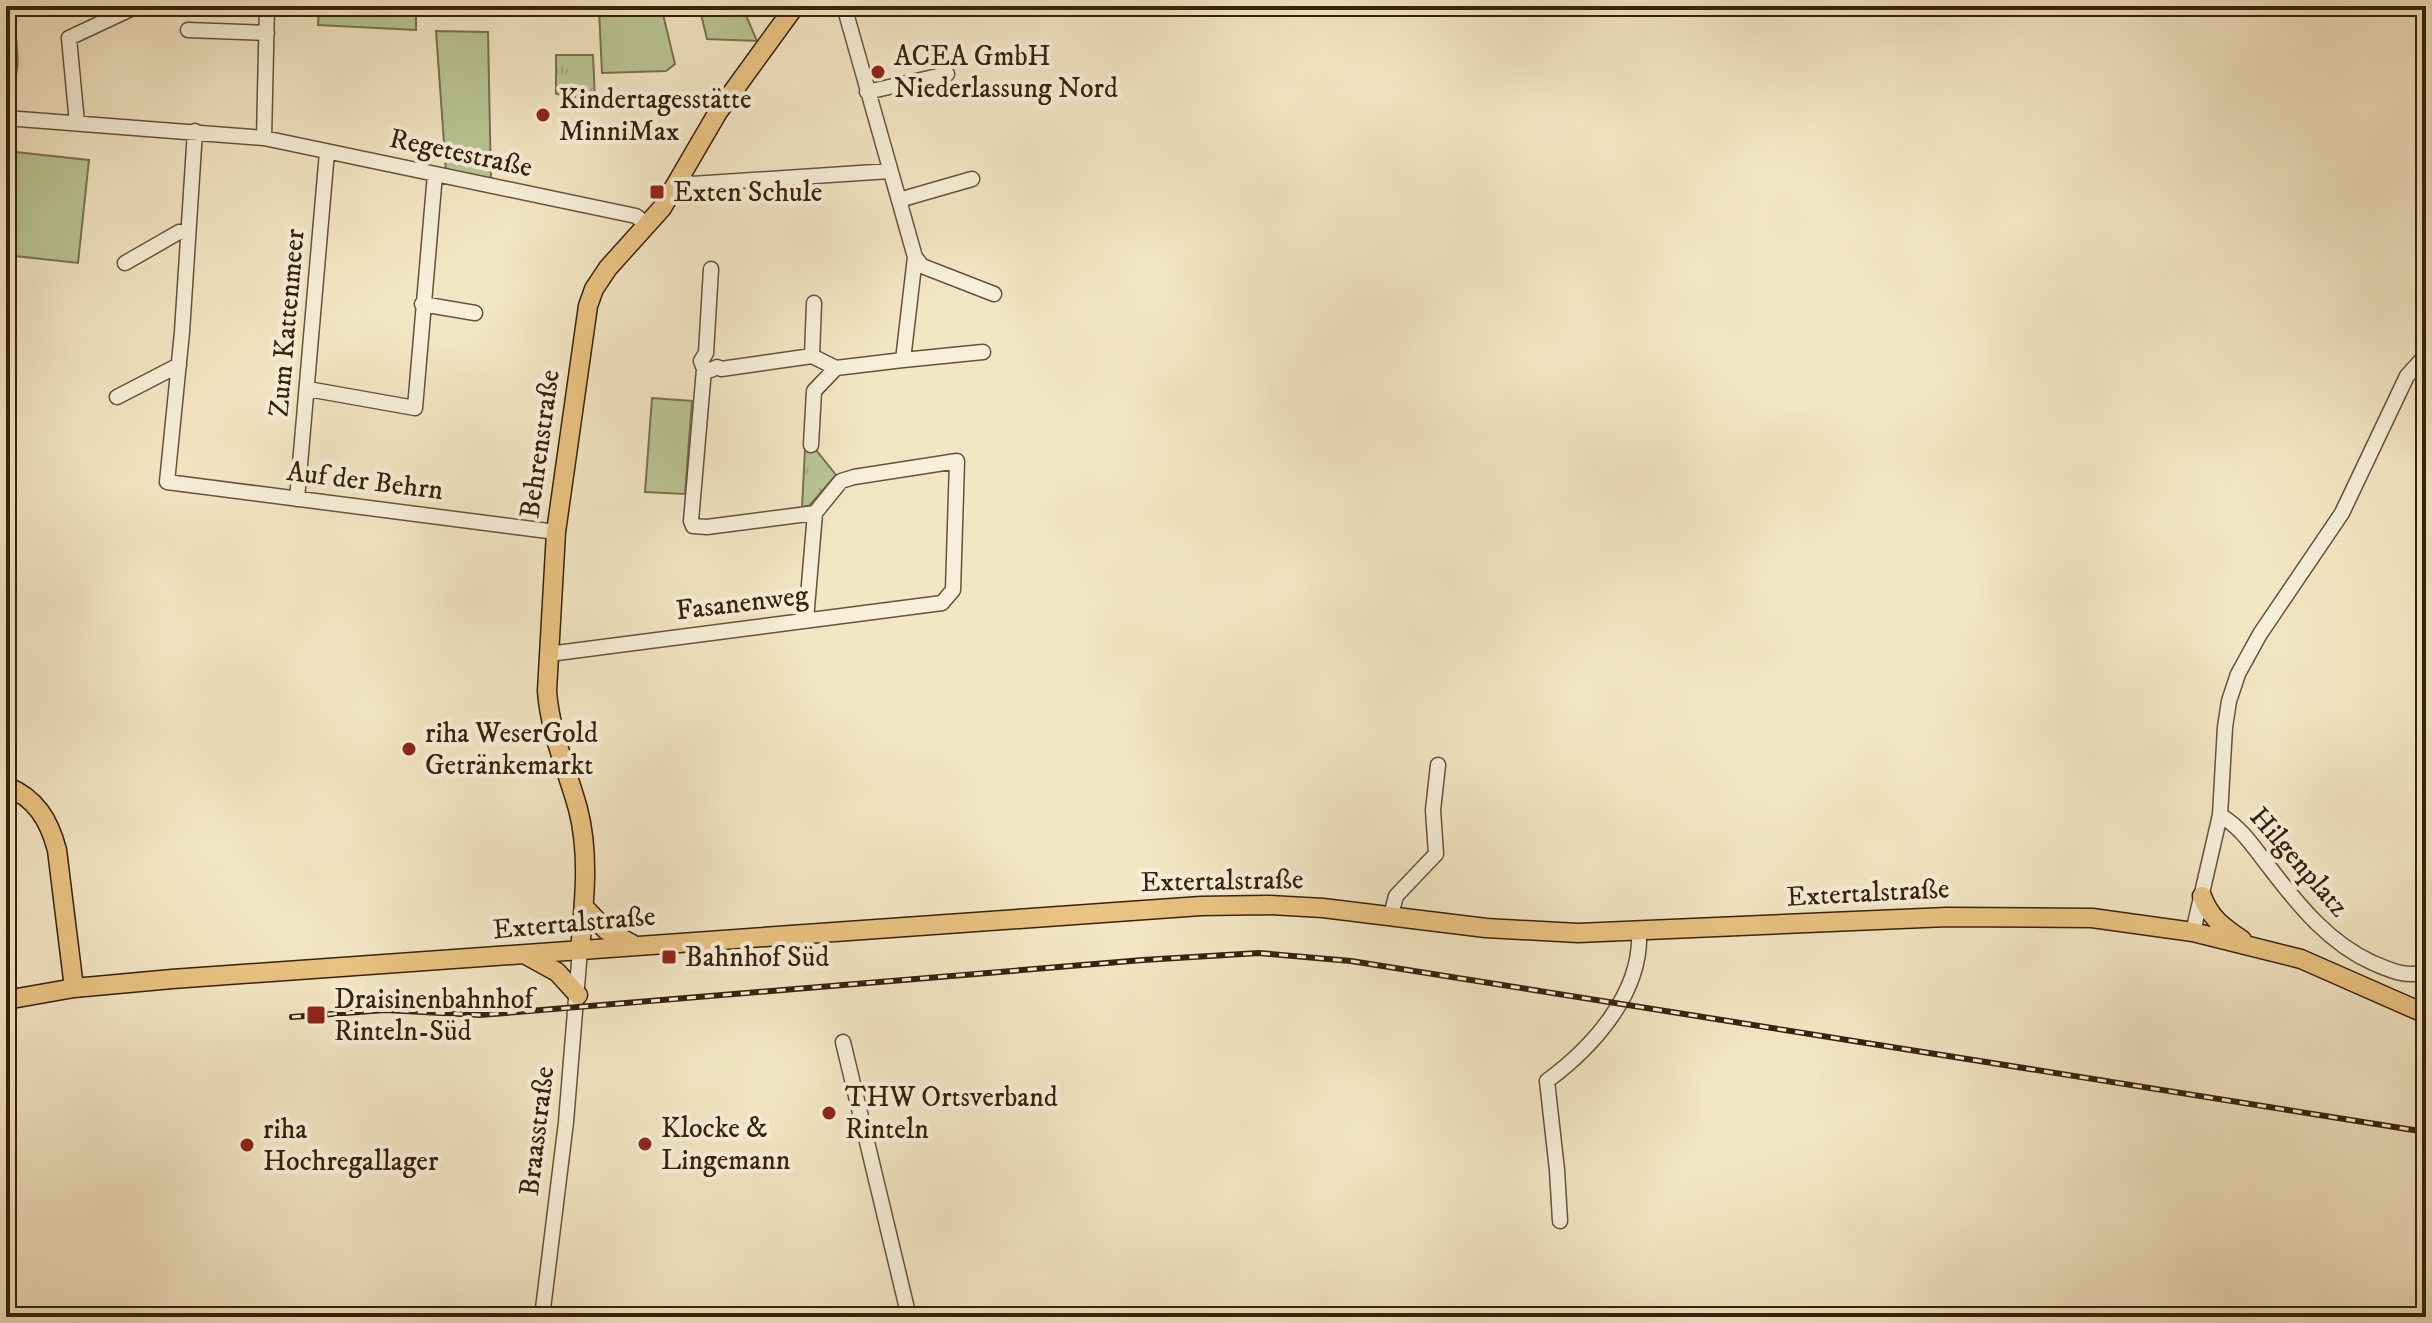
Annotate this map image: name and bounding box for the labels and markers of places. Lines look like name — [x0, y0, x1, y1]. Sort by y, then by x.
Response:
place label: ACEA GmbH Niederlassung Nord — [894, 39, 1118, 106]
marker: ACEA GmbH Niederlassung Nord — [869, 63, 887, 81]
place label: Kindertagesstätte MinniMax — [559, 82, 752, 149]
marker: Kindertagesstätte MinniMax — [534, 106, 552, 124]
place label: Exten Schule — [673, 175, 822, 210]
marker: Exten Schule — [648, 183, 666, 201]
place label: riha WeserGold Getränkemarkt — [425, 716, 598, 783]
marker: riha WeserGold Getränkemarkt — [400, 740, 418, 758]
place label: Bahnhof Süd — [685, 940, 829, 975]
marker: Bahnhof Süd — [660, 948, 678, 966]
place label: Draisinenbahnhof Rinteln-Süd — [334, 982, 537, 1049]
marker: Draisinenbahnhof Rinteln-Süd — [305, 1004, 327, 1026]
place label: THW Ortsverband Rinteln — [845, 1080, 1058, 1147]
marker: THW Ortsverband Rinteln — [820, 1104, 838, 1122]
place label: Klocke & Lingemann — [661, 1111, 791, 1178]
place label: riha Hochregallager — [263, 1112, 439, 1179]
marker: Klocke & Lingemann — [636, 1135, 654, 1153]
marker: riha Hochregallager — [238, 1136, 256, 1154]

